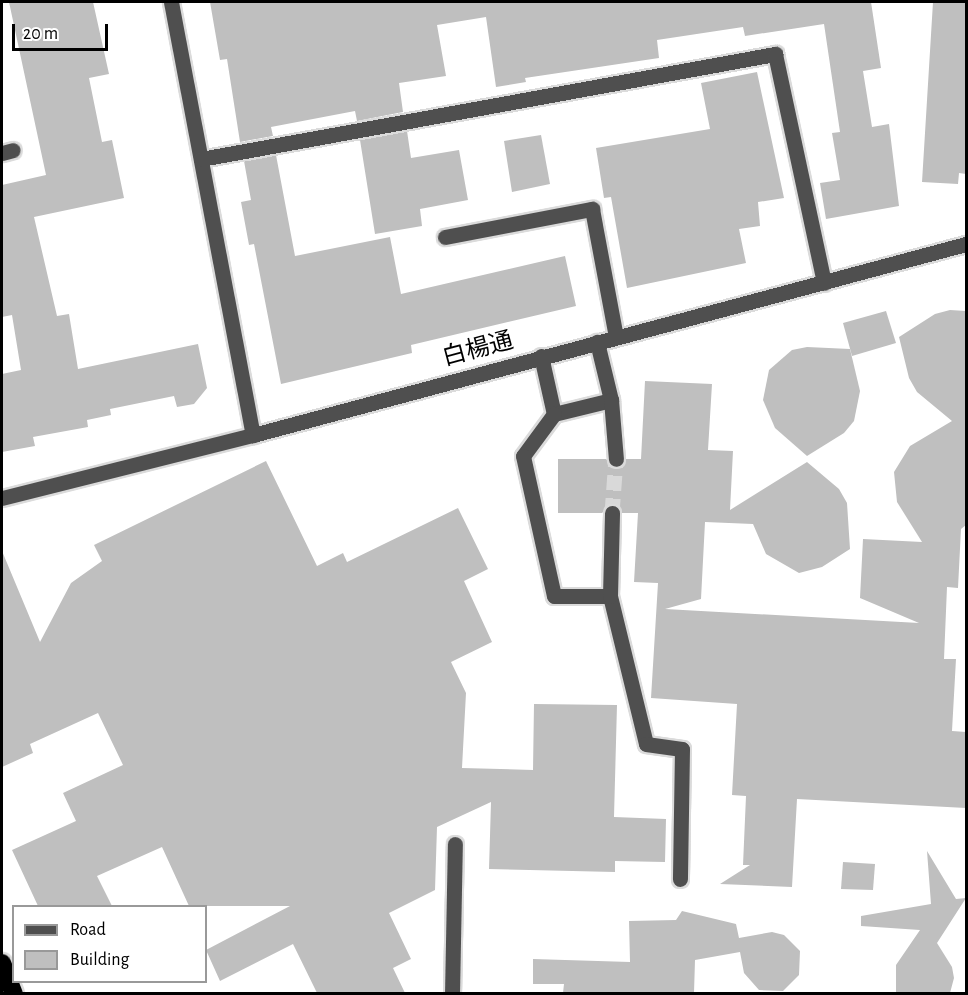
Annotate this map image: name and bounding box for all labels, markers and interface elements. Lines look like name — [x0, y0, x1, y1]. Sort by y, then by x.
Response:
scale bar — [15, 12, 111, 50]
text: 20 m — [23, 25, 58, 43]
street label: 白楊通 — [439, 327, 517, 373]
legend — [12, 905, 207, 983]
text: Road — [70, 921, 106, 939]
text: Building — [70, 951, 129, 969]

